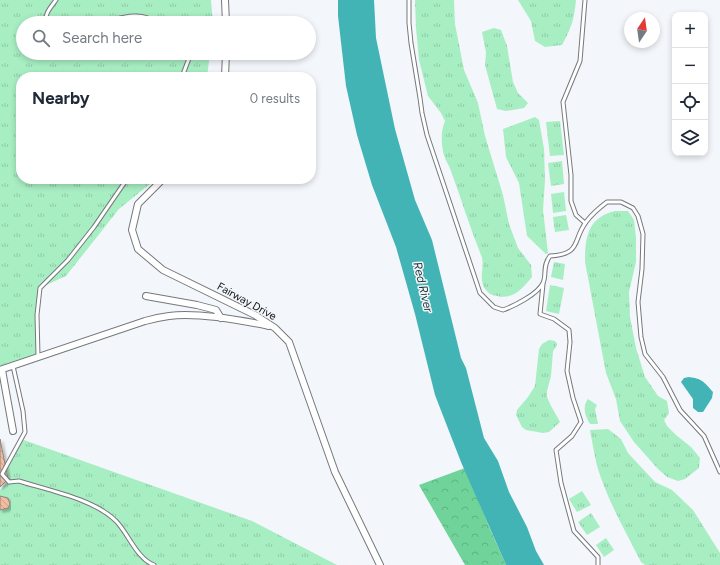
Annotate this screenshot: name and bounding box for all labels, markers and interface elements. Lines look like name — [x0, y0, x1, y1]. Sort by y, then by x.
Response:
north arrow — [624, 12, 660, 48]
map controls — [672, 12, 708, 156]
button: + — [672, 12, 708, 48]
search box — [16, 16, 316, 60]
icon: search — [30, 27, 52, 49]
text: Search here — [62, 29, 142, 47]
button: − — [672, 48, 708, 84]
button: locate — [672, 84, 708, 120]
text: Nearby — [32, 88, 90, 108]
text: 0 results — [250, 91, 300, 106]
button: layers — [672, 120, 708, 156]
water label: Red River — [410, 261, 436, 314]
street label: Fairway Drive — [215, 280, 279, 323]

